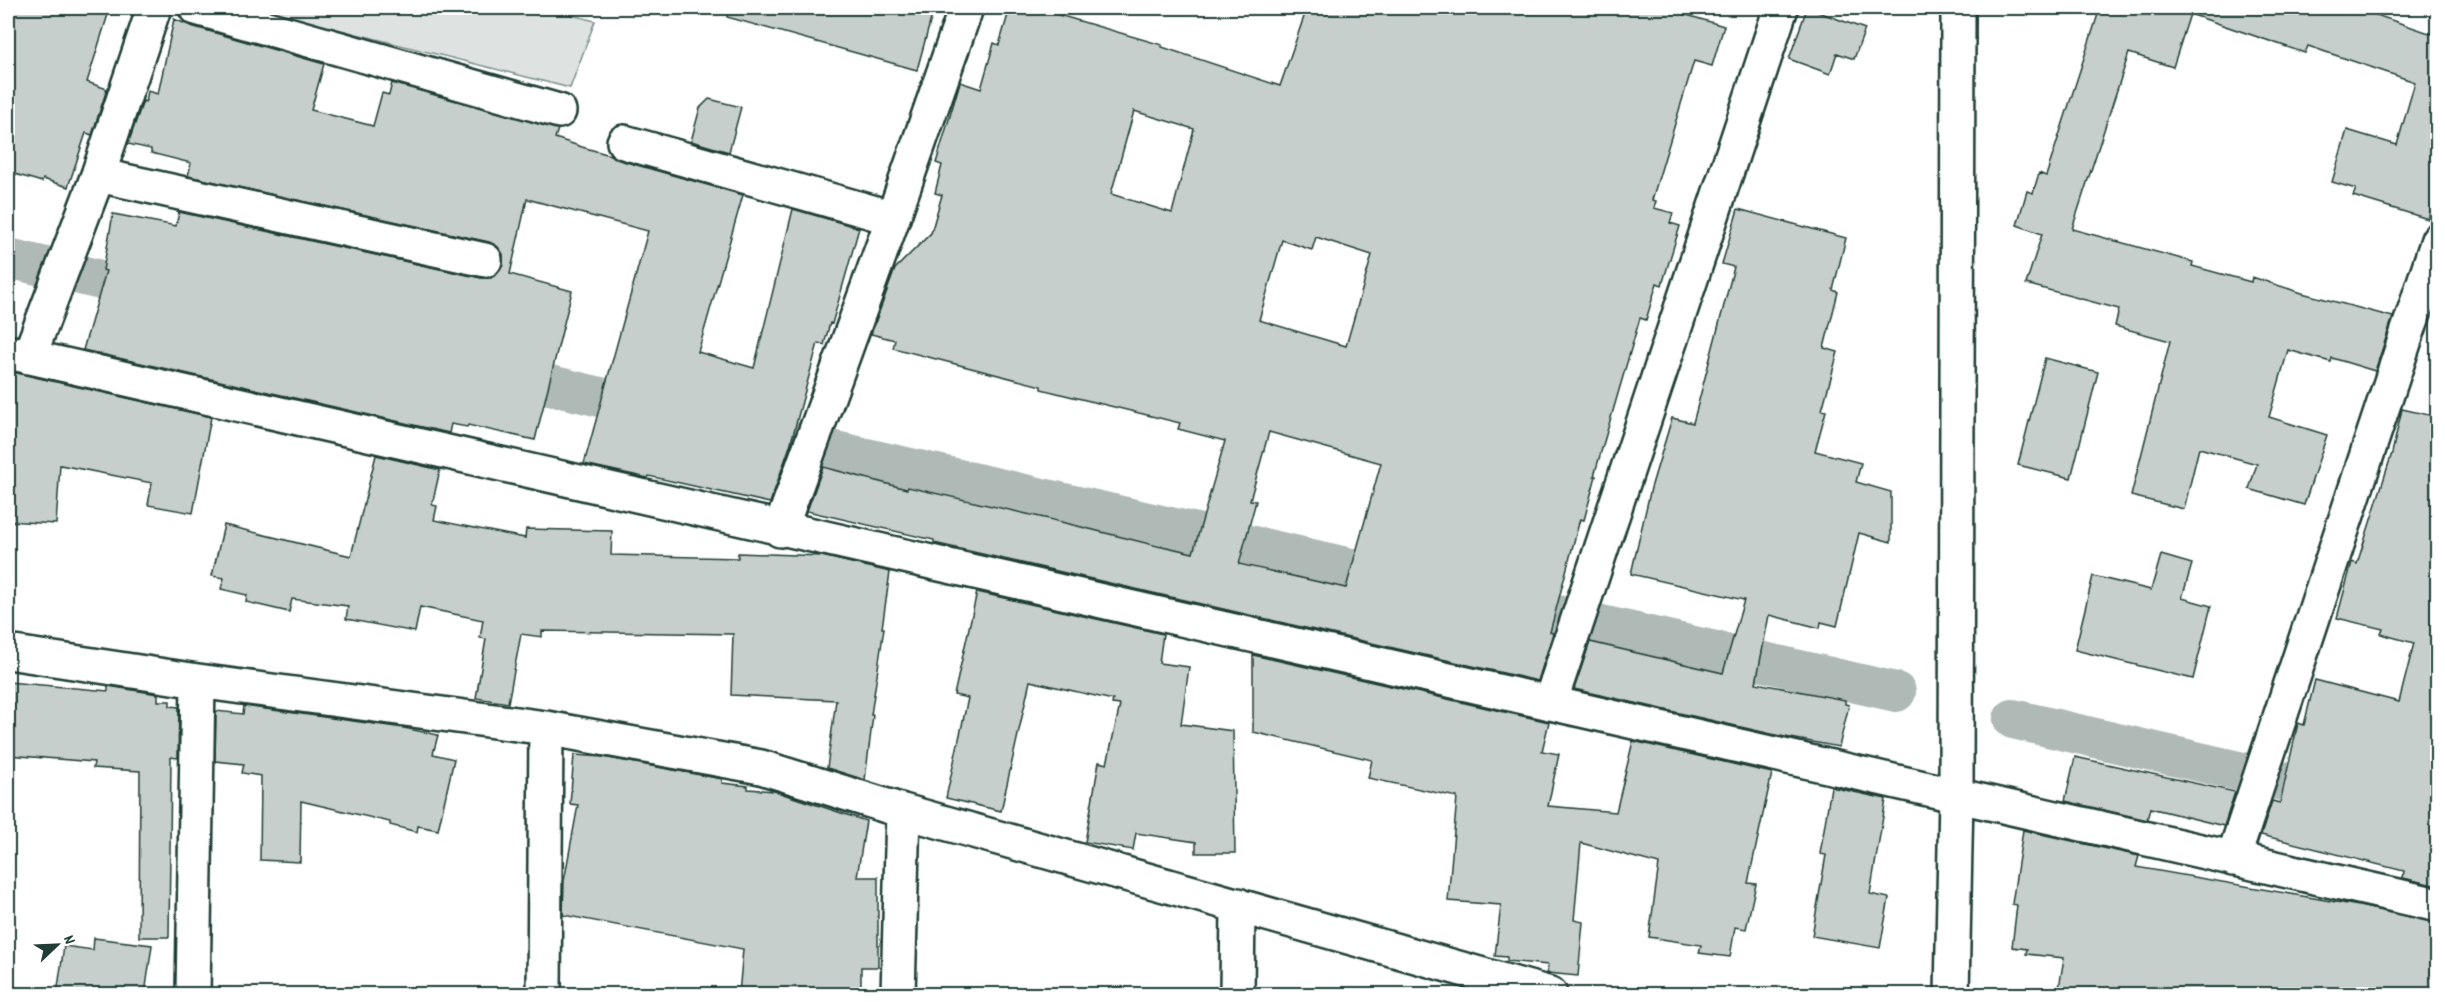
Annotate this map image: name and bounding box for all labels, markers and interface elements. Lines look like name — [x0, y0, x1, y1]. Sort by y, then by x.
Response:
north arrow — [27, 915, 87, 975]
text: N — [56, 932, 81, 948]

